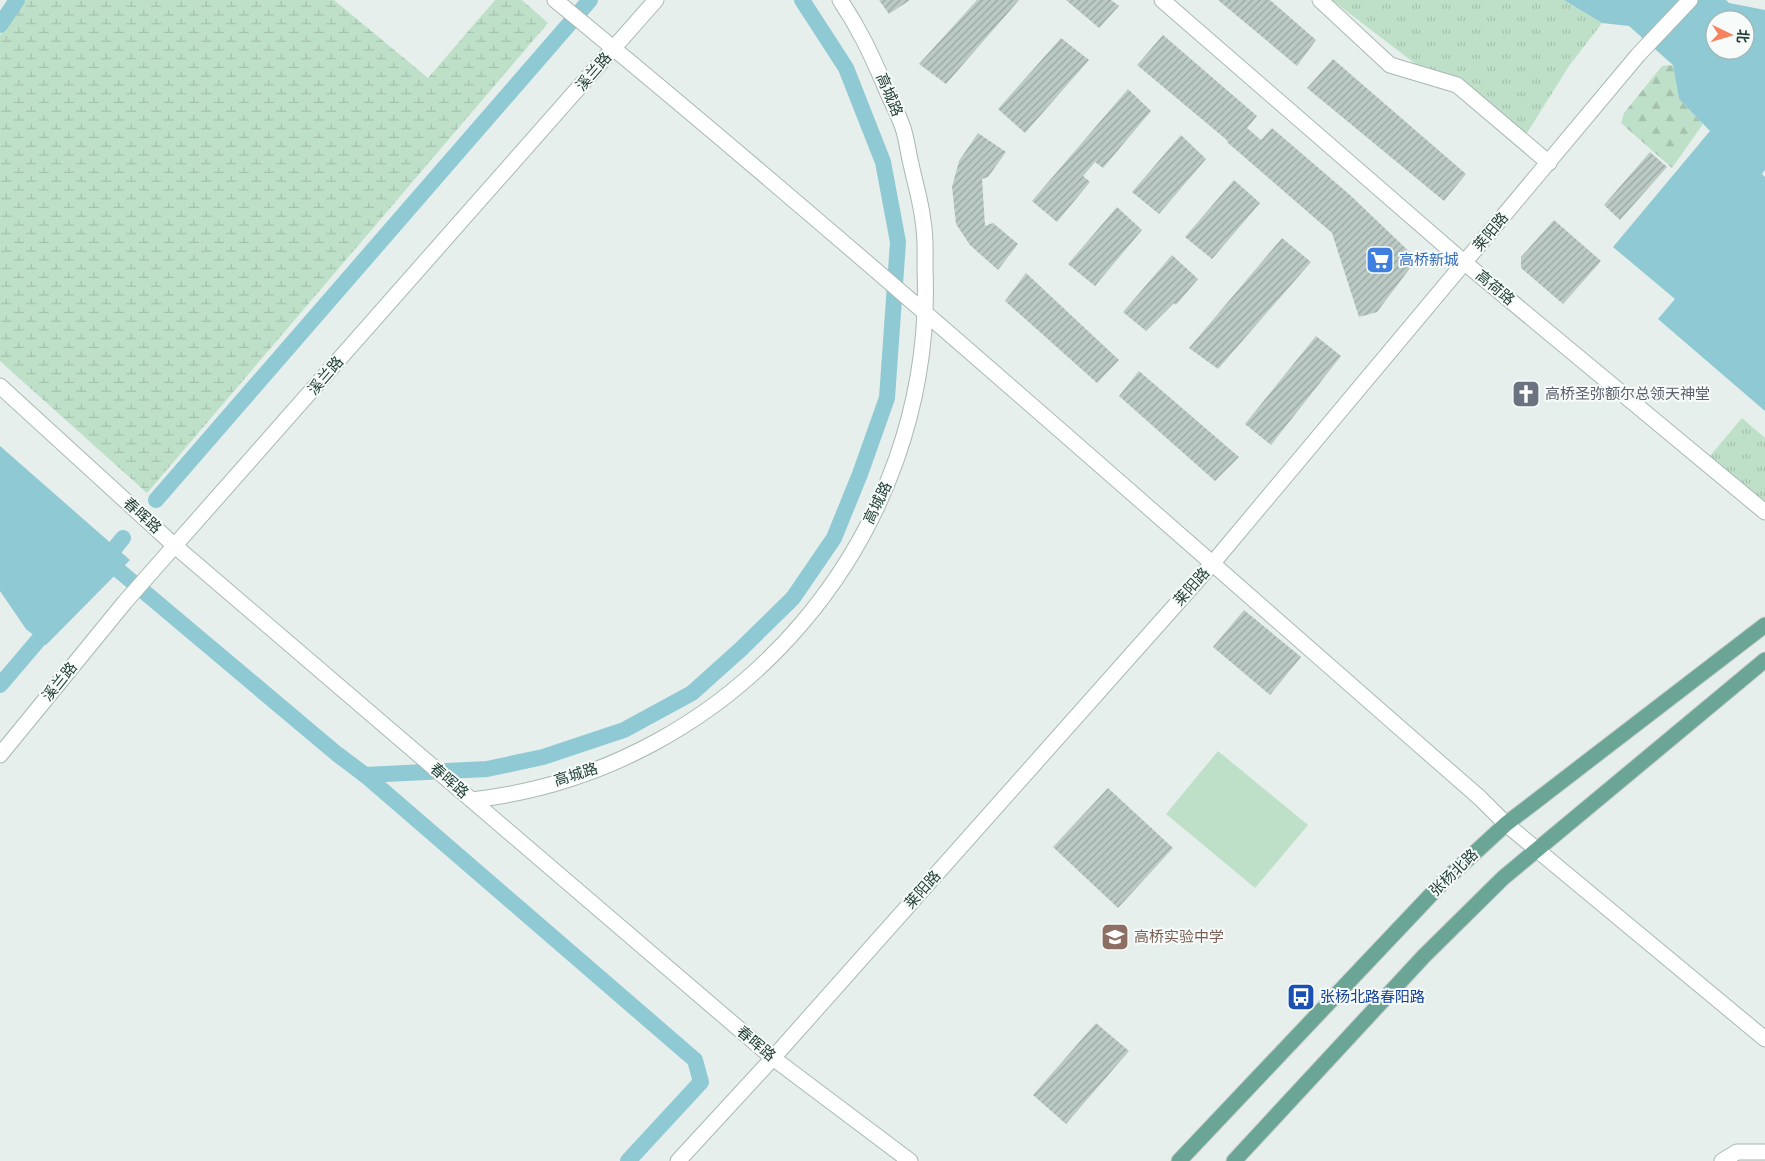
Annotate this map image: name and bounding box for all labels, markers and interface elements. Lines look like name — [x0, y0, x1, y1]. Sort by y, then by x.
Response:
north arrow — [1705, 10, 1755, 60]
text: 北 — [1734, 28, 1751, 44]
street label: 溪兰路 — [573, 49, 614, 94]
street label: 高城路 — [873, 71, 906, 119]
street label: 莱阳路 — [1470, 209, 1511, 254]
supermarket icon: 高桥新城 — [1365, 245, 1395, 275]
place label: 高桥新城 — [1399, 252, 1459, 268]
street label: 高荷路 — [1473, 267, 1518, 308]
street label: 溪兰路 — [305, 353, 346, 398]
church icon: 高桥圣弥额尔总领天神堂 — [1511, 379, 1541, 409]
place label: 高桥圣弥额尔总领天神堂 — [1545, 386, 1710, 402]
street label: 高城路 — [860, 479, 895, 527]
street label: 春晖路 — [120, 495, 164, 537]
street label: 莱阳路 — [1171, 565, 1213, 609]
street label: 溪兰路 — [39, 659, 80, 704]
street label: 春晖路 — [427, 760, 472, 801]
street label: 高城路 — [552, 760, 600, 789]
street label: 张杨北路 — [1426, 845, 1481, 899]
street label: 莱阳路 — [902, 868, 944, 912]
school or university icon: 高桥实验中学 — [1100, 922, 1130, 952]
place label: 高桥实验中学 — [1134, 929, 1224, 945]
bus stop icon: 张杨北路春阳路 — [1286, 982, 1316, 1012]
place label: 张杨北路春阳路 — [1320, 988, 1425, 1005]
street label: 春晖路 — [734, 1023, 779, 1064]

